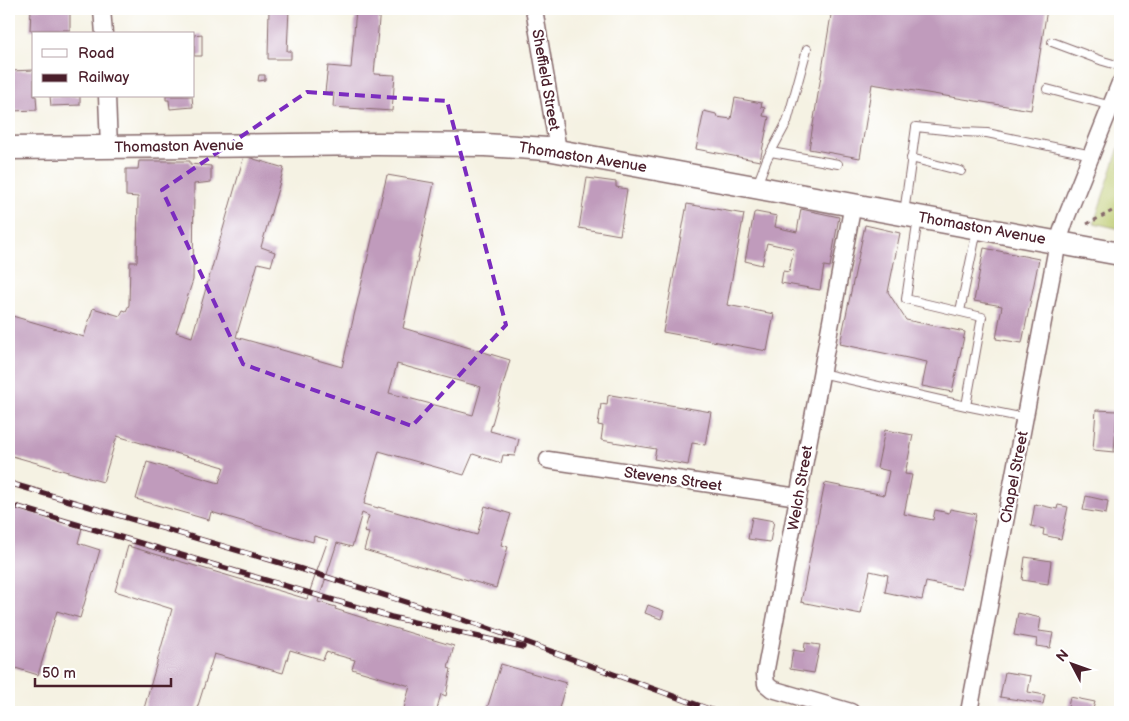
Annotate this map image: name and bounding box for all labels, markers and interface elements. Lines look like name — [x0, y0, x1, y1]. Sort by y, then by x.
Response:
street label: Sheffield Street — [527, 28, 564, 133]
legend — [32, 32, 195, 98]
text: Road — [78, 44, 114, 63]
text: Railway — [78, 68, 129, 87]
street label: Thomaston Avenue — [114, 136, 244, 157]
street label: Thomaston Avenue — [518, 138, 648, 177]
street label: Thomaston Avenue — [917, 208, 1047, 249]
street label: Chapel Street — [996, 429, 1033, 525]
street label: Welch Street — [784, 444, 817, 532]
street label: Stevens Street — [623, 463, 724, 496]
north arrow — [1046, 638, 1096, 688]
text: N — [1053, 646, 1072, 665]
scale bar — [35, 656, 171, 688]
text: 50 m — [42, 664, 76, 683]

